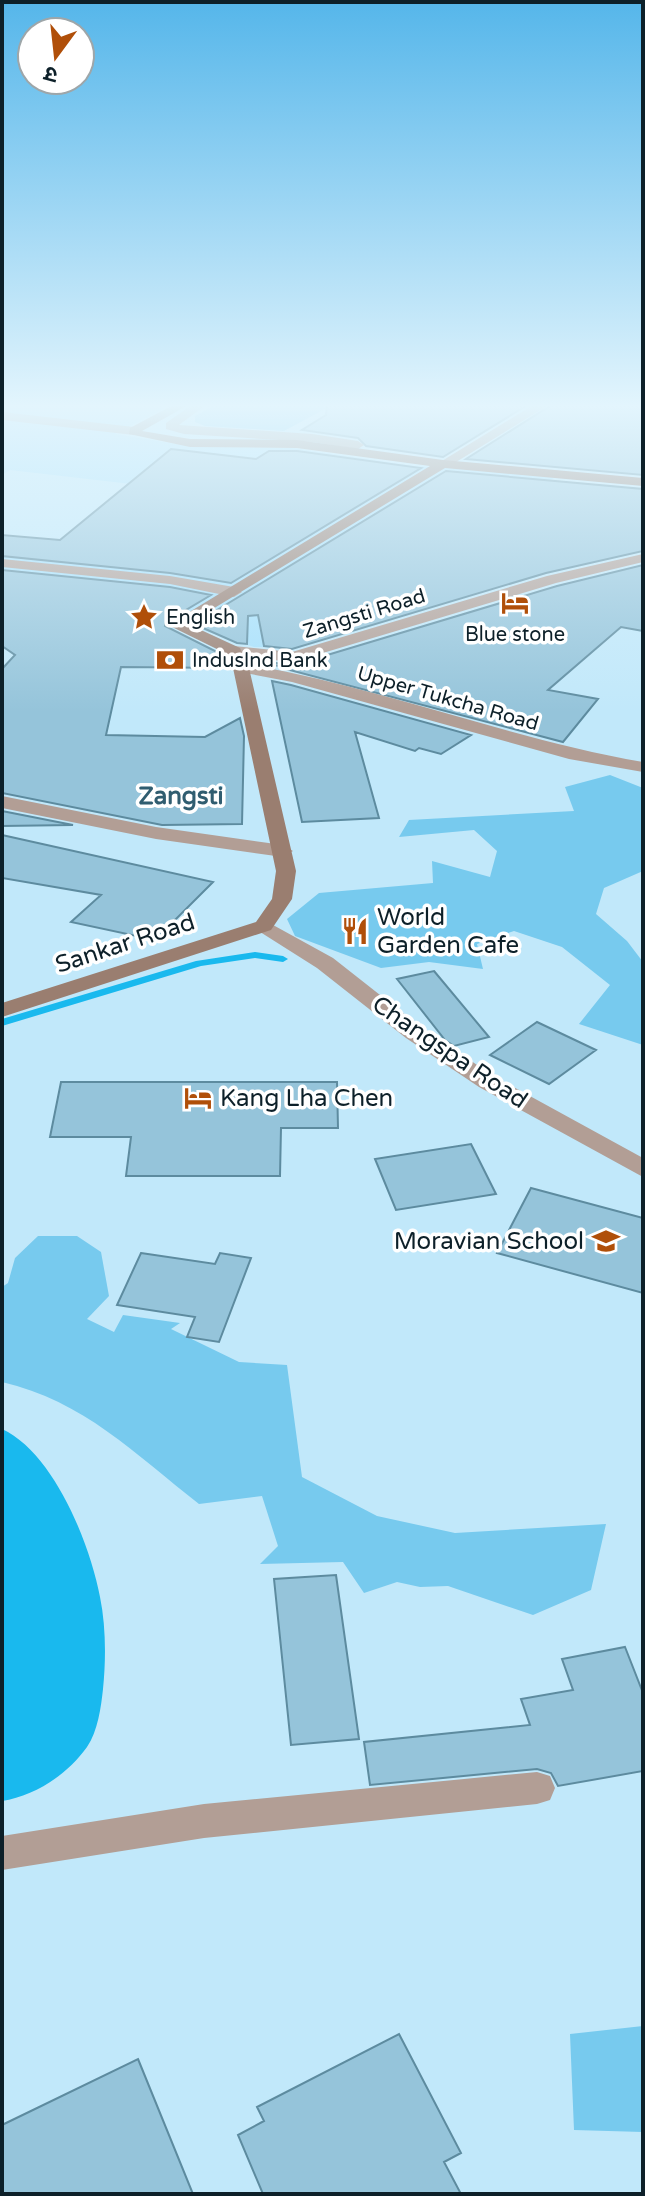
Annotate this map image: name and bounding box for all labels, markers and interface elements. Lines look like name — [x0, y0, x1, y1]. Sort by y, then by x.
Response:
north arrow — [16, 16, 96, 96]
text: उ — [40, 60, 61, 89]
street label: Zangsti Road — [300, 584, 428, 644]
hotel icon: Blue stone — [500, 588, 530, 618]
place icon: English — [129, 602, 159, 632]
place label: English — [166, 606, 235, 630]
place label: Blue stone — [465, 623, 565, 647]
bank icon: IndusInd Bank — [155, 645, 185, 675]
place label: IndusInd Bank — [192, 649, 328, 673]
street label: Upper Tukcha Road — [354, 662, 541, 736]
district label: Zangsti — [138, 782, 224, 811]
place label: World Garden Cafe — [377, 903, 519, 960]
street label: Sankar Road — [52, 907, 199, 980]
restaurant icon: World Garden Cafe — [340, 916, 370, 946]
street label: Changspa Road — [366, 990, 533, 1115]
hotel icon: Kang Lha Chen — [183, 1083, 213, 1113]
place label: Kang Lha Chen — [220, 1084, 393, 1113]
school or university icon: Moravian School — [591, 1226, 621, 1256]
place label: Moravian School — [394, 1227, 584, 1256]

